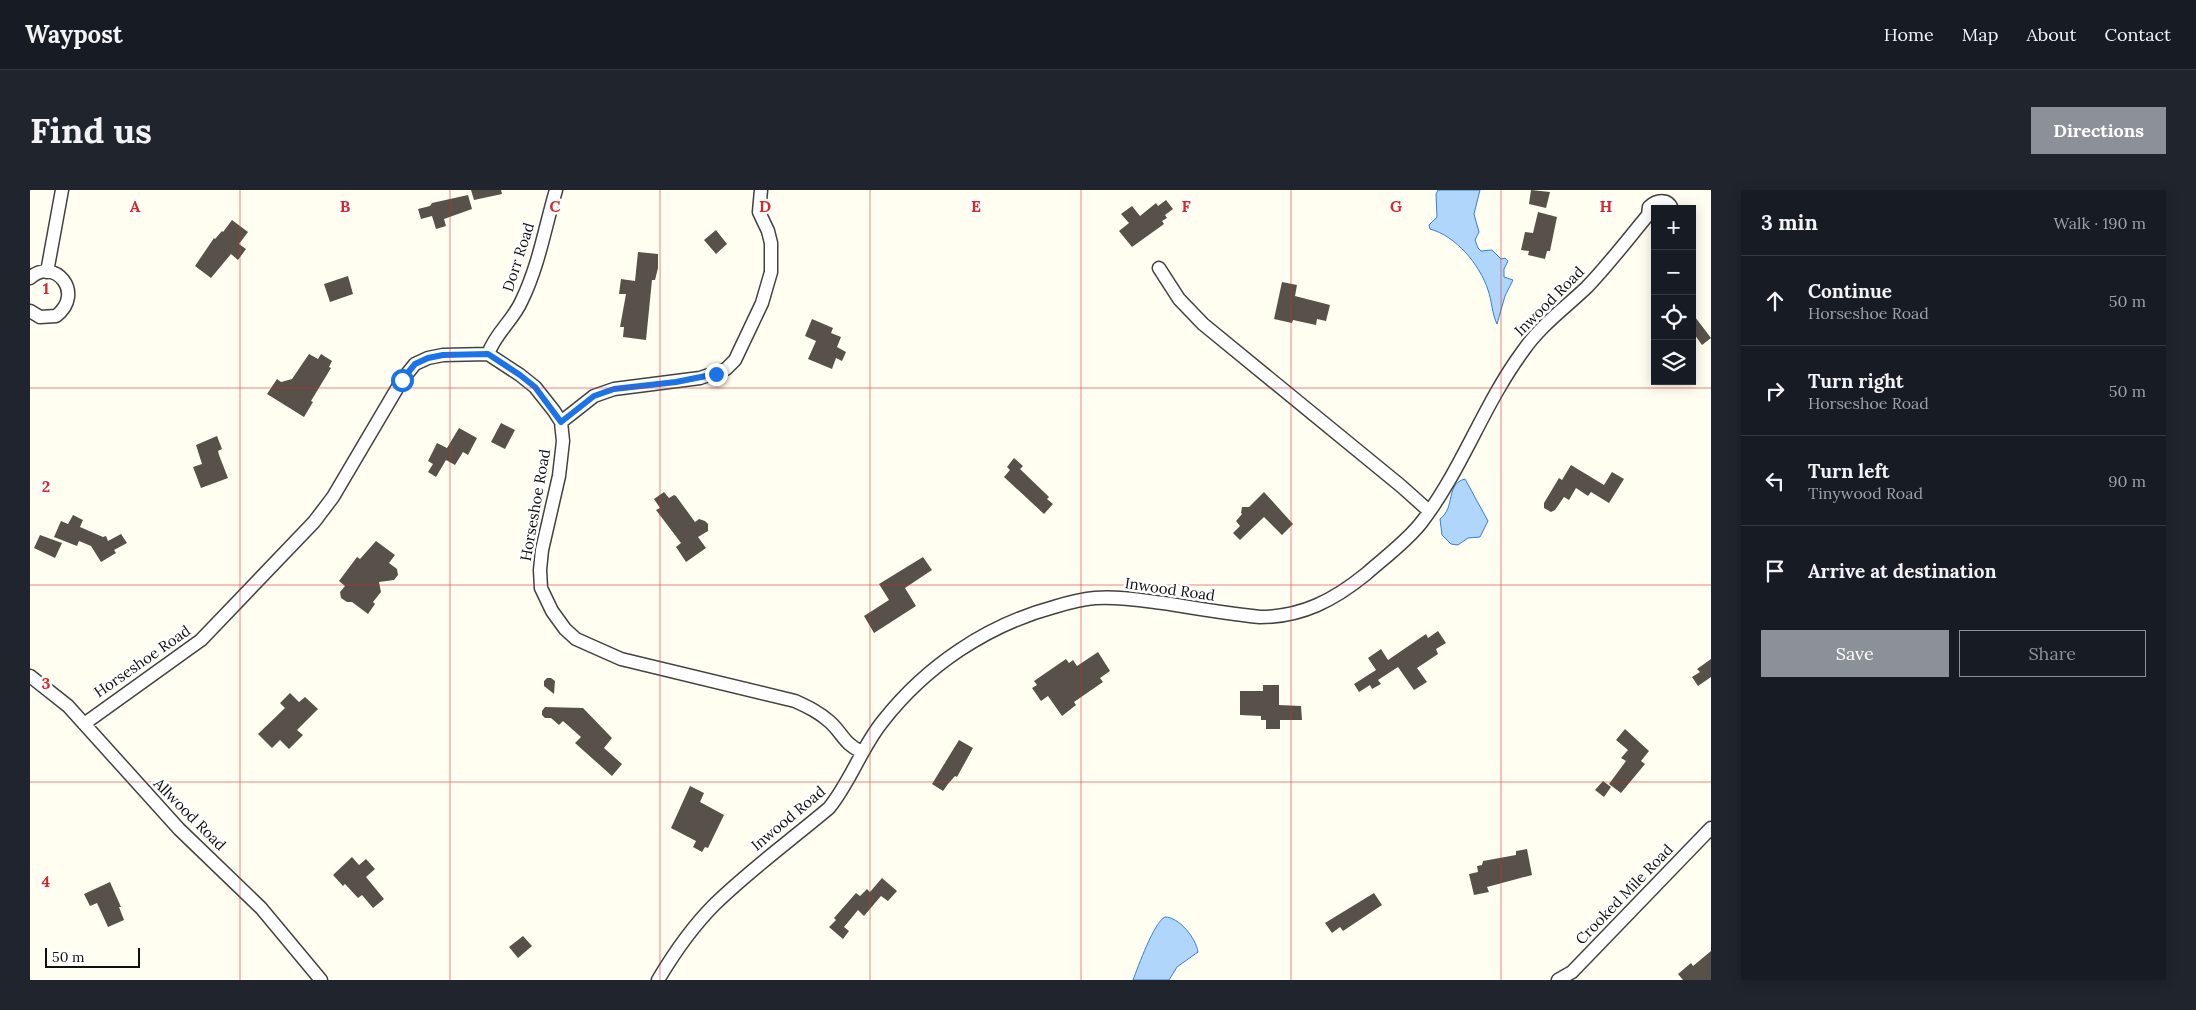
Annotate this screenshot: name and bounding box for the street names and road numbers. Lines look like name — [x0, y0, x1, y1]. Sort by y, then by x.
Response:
street label: Dorr Road — [498, 220, 538, 294]
street label: Inwood Road — [1510, 262, 1588, 340]
street label: Horseshoe Road — [516, 448, 554, 562]
street label: Inwood Road — [1124, 573, 1216, 605]
street label: Horseshoe Road — [90, 621, 194, 701]
street label: Allwood Road — [149, 773, 230, 854]
street label: Inwood Road — [747, 782, 829, 854]
street label: Crooked Mile Road — [1571, 840, 1677, 948]

